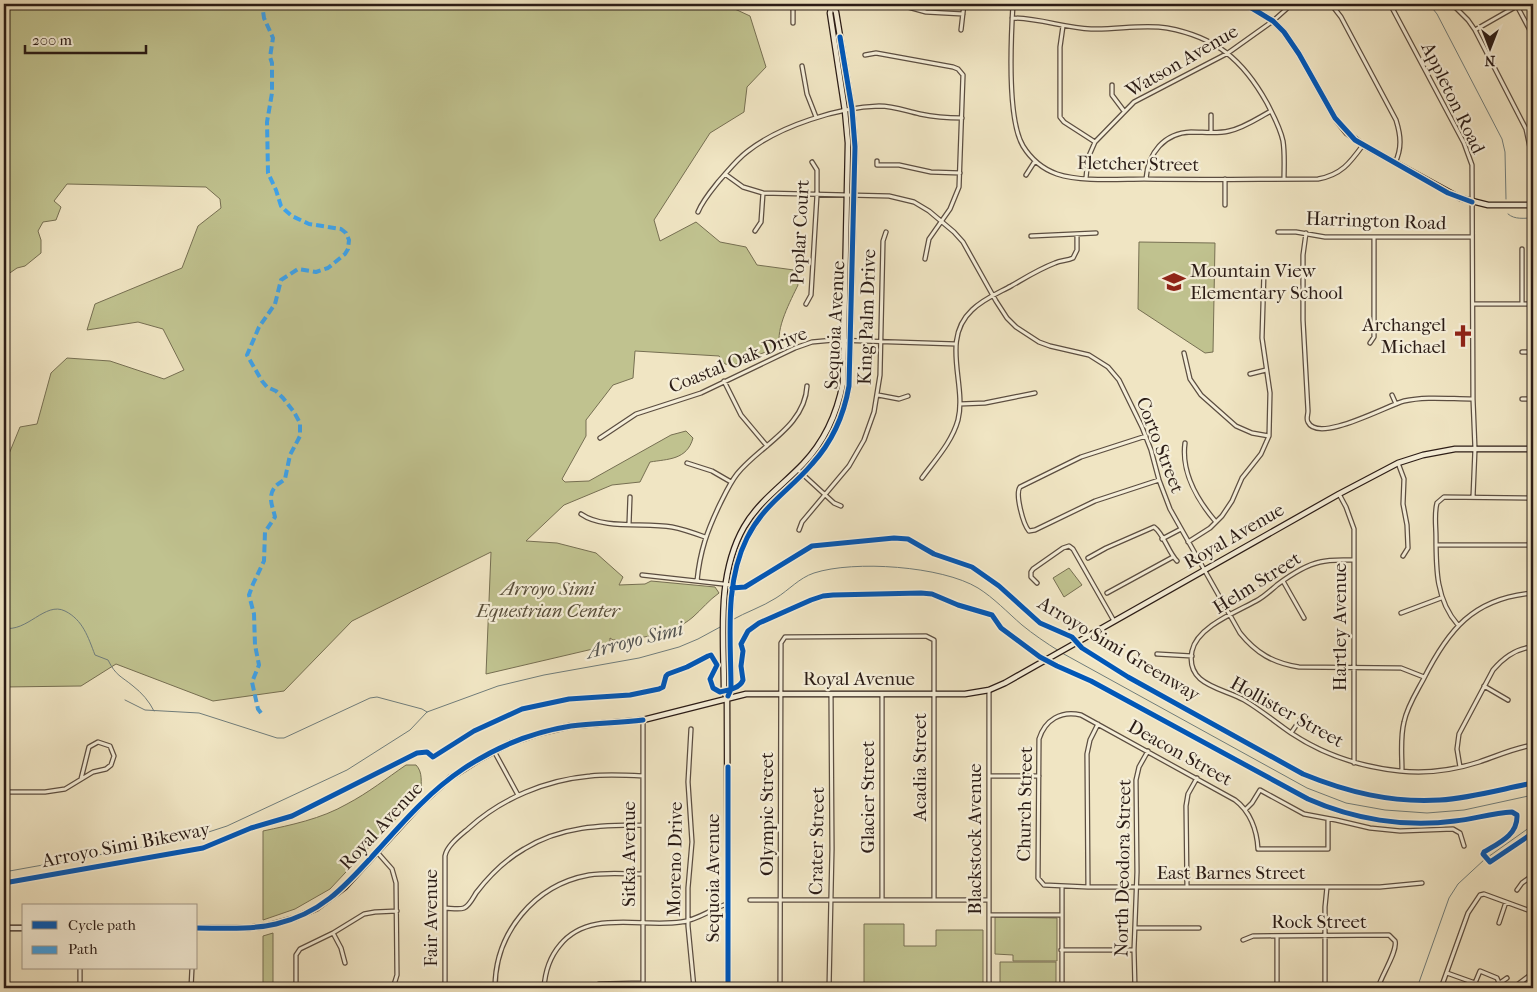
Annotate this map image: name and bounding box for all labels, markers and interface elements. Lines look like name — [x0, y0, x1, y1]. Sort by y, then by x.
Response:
street label: Watson Avenue — [1121, 20, 1242, 102]
scale bar — [25, 22, 146, 54]
north arrow — [1464, 22, 1514, 72]
text: 200 m — [32, 31, 72, 49]
street label: Appleton Road — [1416, 38, 1490, 158]
text: N — [1484, 52, 1495, 69]
street label: Fletcher Street — [1077, 152, 1200, 176]
street label: Poplar Court — [786, 179, 814, 285]
street label: Harrington Road — [1305, 208, 1447, 234]
street label: King Palm Drive — [854, 249, 880, 385]
street label: Sequoia Avenue — [821, 260, 849, 390]
place label: Mountain View Elementary School — [1190, 260, 1343, 304]
school or university icon: Mountain View Elementary School — [1161, 269, 1187, 295]
place label: Archangel Michael — [1361, 314, 1446, 358]
street label: Coastal Oak Drive — [666, 322, 810, 398]
church icon: Archangel Michael — [1450, 323, 1476, 349]
street label: Corto Street — [1132, 394, 1188, 496]
street label: Royal Avenue — [1180, 498, 1288, 574]
street label: Helm Street — [1209, 547, 1305, 619]
street label: Hartley Avenue — [1329, 563, 1351, 691]
park label: Arroyo Simi Equestrian Center — [475, 578, 621, 622]
street label: Arroyo Simi Greenway — [1033, 591, 1205, 707]
water label: Arroyo Simi — [582, 617, 687, 664]
street label: Royal Avenue — [803, 668, 915, 690]
street label: Hollister Street — [1227, 672, 1348, 752]
street label: Acadia Street — [909, 713, 931, 822]
street label: Deacon Street — [1124, 715, 1236, 791]
street label: Glacier Street — [857, 740, 879, 854]
street label: Church Street — [1013, 746, 1037, 862]
street label: Olympic Street — [756, 752, 778, 876]
street label: Blackstock Avenue — [964, 763, 986, 915]
street label: Royal Avenue — [335, 778, 427, 874]
street label: North Deodora Street — [1110, 779, 1136, 957]
street label: Crater Street — [805, 787, 829, 895]
street label: Sitka Avenue — [618, 801, 640, 907]
street label: Moreno Drive — [663, 801, 687, 917]
street label: Sequoia Avenue — [702, 813, 724, 943]
street label: Arroyo Simi Bikeway — [39, 818, 213, 872]
street label: East Barnes Street — [1156, 862, 1306, 884]
street label: Fair Avenue — [420, 869, 442, 967]
legend — [22, 904, 198, 970]
street label: Rock Street — [1271, 911, 1367, 933]
text: Cycle path — [68, 916, 136, 934]
text: Path — [68, 940, 98, 958]

